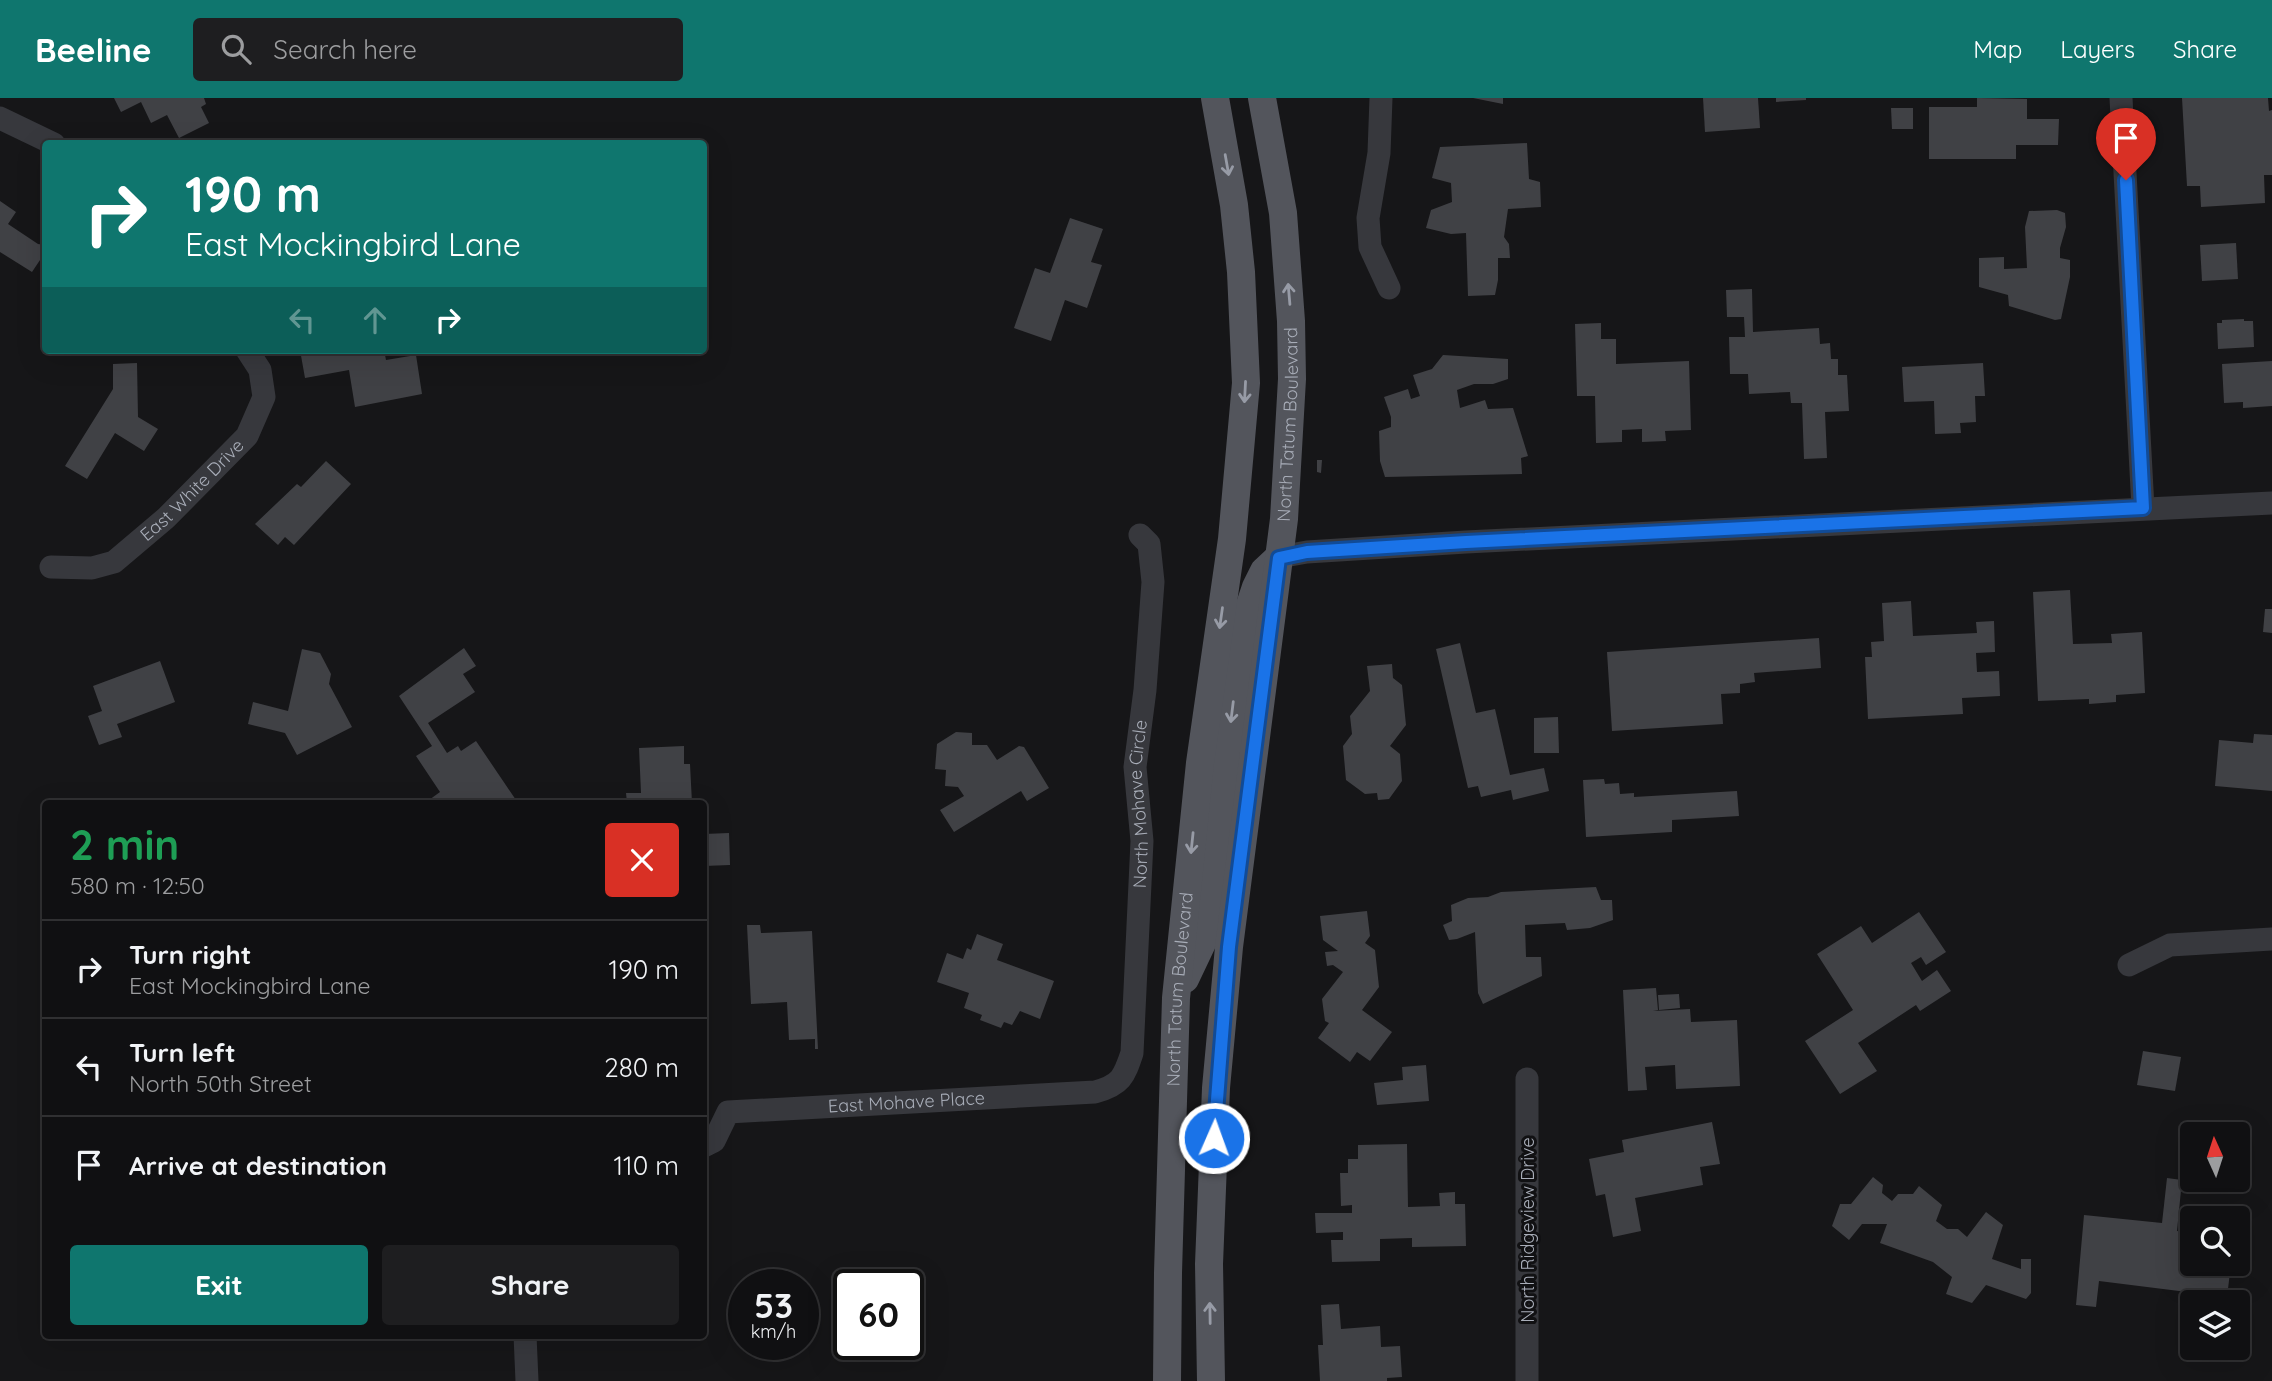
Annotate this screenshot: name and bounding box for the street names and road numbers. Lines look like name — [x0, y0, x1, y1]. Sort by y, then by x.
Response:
street label: North Tatum Boulevard — [1272, 327, 1303, 522]
street label: East White Drive — [135, 434, 249, 546]
street label: North Mohave Circle — [1123, 718, 1153, 889]
street label: North Tatum Boulevard — [1161, 891, 1198, 1087]
street label: East Mohave Place — [827, 1086, 985, 1118]
street label: North Ridgeview Drive — [1516, 1137, 1539, 1323]

